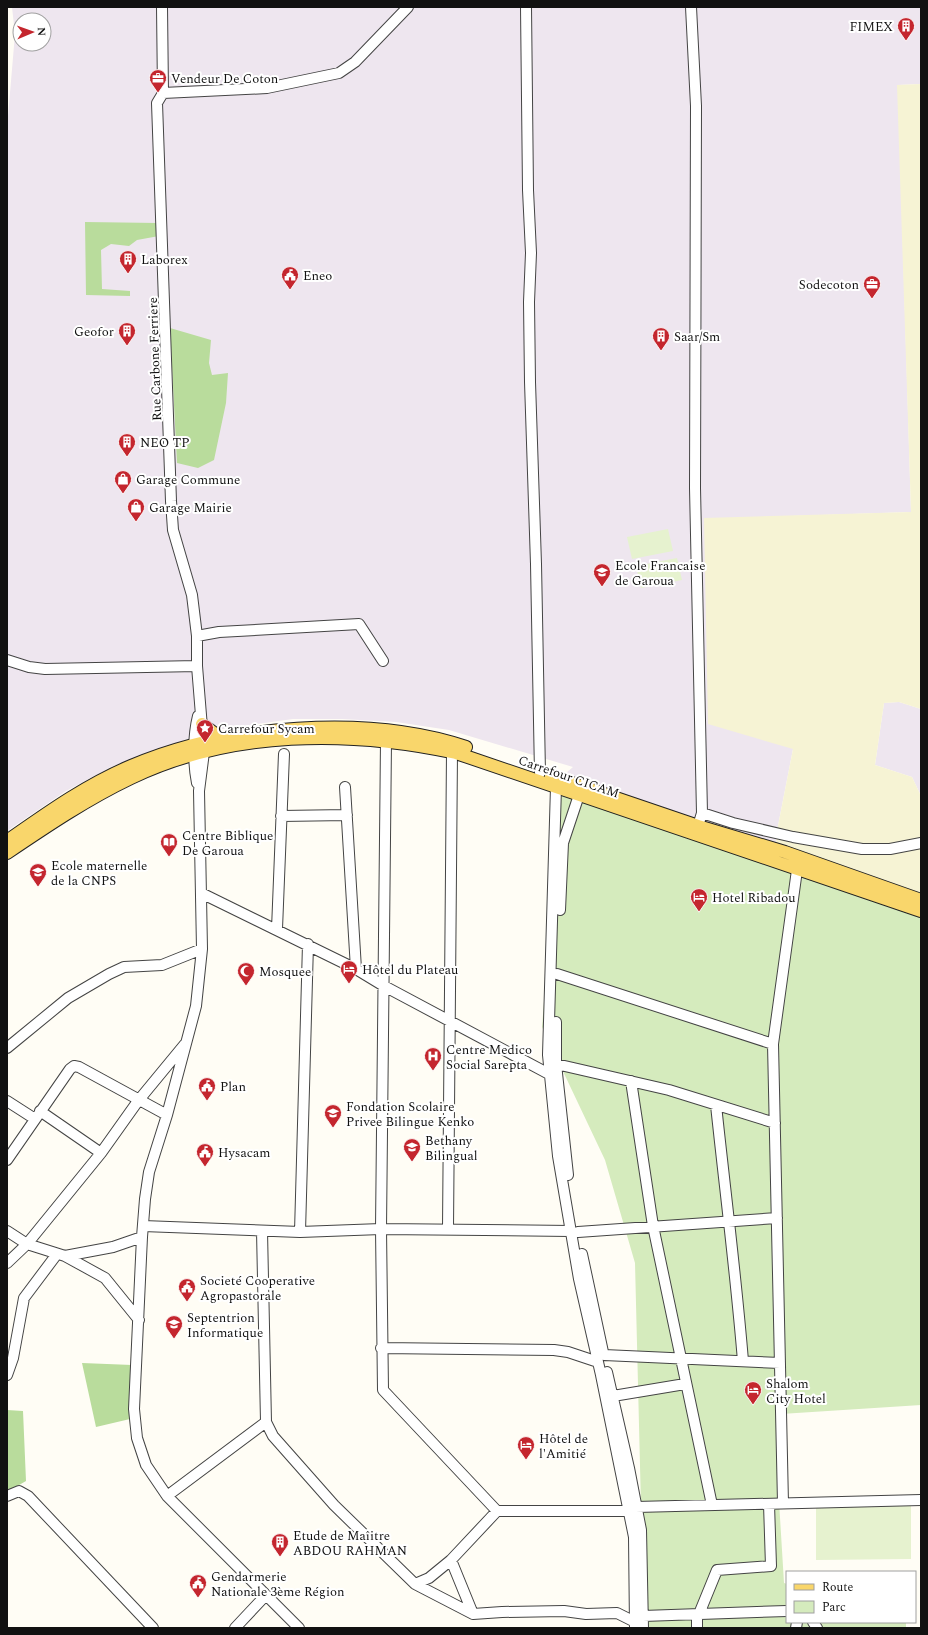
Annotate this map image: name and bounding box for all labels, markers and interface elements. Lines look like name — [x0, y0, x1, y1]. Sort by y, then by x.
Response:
north arrow — [12, 12, 52, 52]
building icon: FIMEX — [896, 16, 916, 41]
place label: FIMEX — [849, 17, 893, 37]
text: N — [33, 27, 50, 36]
office icon: Vendeur De Coton — [148, 68, 168, 93]
place label: Vendeur De Coton — [171, 69, 279, 89]
building icon: Laborex — [118, 249, 138, 274]
place label: Laborex — [141, 250, 188, 270]
public building icon: Eneo — [280, 265, 300, 290]
place label: Eneo — [303, 266, 332, 286]
office icon: Sodecoton — [862, 274, 882, 299]
place label: Sodecoton — [799, 275, 859, 295]
street label: Rue Carbone Ferriere — [143, 297, 167, 421]
building icon: Geofor — [117, 321, 137, 346]
place label: Geofor — [74, 322, 114, 342]
building icon: Saar/Sm — [651, 326, 671, 351]
place label: Saar/Sm — [674, 327, 720, 347]
building icon: NEO TP — [117, 432, 137, 457]
place label: NEO TP — [140, 433, 190, 453]
shop icon: Garage Commune — [113, 469, 133, 494]
place label: Garage Commune — [136, 470, 240, 490]
shop icon: Garage Mairie — [126, 497, 146, 522]
place label: Garage Mairie — [149, 498, 232, 518]
place label: Ecole Francaise de Garoua — [615, 556, 705, 591]
school or university icon: Ecole Francaise de Garoua — [592, 562, 612, 587]
place icon: Carrefour Sycam — [195, 718, 215, 743]
place label: Carrefour Sycam — [218, 719, 315, 739]
street label: Carrefour CICAM — [516, 750, 622, 804]
place label: Centre Biblique De Garoua — [182, 826, 273, 861]
library icon: Centre Biblique De Garoua — [159, 832, 179, 857]
place label: Ecole maternelle de la CNPS — [51, 856, 147, 891]
school or university icon: Ecole maternelle de la CNPS — [28, 862, 48, 887]
hotel icon: Hotel Ribadou — [689, 887, 709, 912]
place label: Hotel Ribadou — [712, 888, 795, 908]
hotel icon: Hôtel du Plateau — [339, 959, 359, 984]
place label: Hôtel du Plateau — [362, 960, 458, 980]
mosque icon: Mosquee — [236, 961, 256, 986]
place label: Mosquee — [259, 962, 311, 982]
place label: Centre Medico Social Sarepta — [446, 1040, 532, 1075]
hospital icon: Centre Medico Social Sarepta — [423, 1046, 443, 1071]
public building icon: Plan — [197, 1076, 217, 1101]
place label: Plan — [220, 1077, 246, 1097]
place label: Fondation Scolaire Privee Bilingue Kenko — [346, 1097, 474, 1132]
school or university icon: Fondation Scolaire Privee Bilingue Kenko — [323, 1103, 343, 1128]
place label: Bethany Bilingual — [425, 1131, 478, 1166]
school or university icon: Bethany Bilingual — [402, 1137, 422, 1162]
public building icon: Hysacam — [195, 1142, 215, 1167]
place label: Hysacam — [218, 1143, 271, 1163]
place label: Societé Cooperative Agropastorale — [200, 1271, 315, 1306]
public building icon: Societé Cooperative Agropastorale — [177, 1277, 197, 1302]
place label: Septentrion Informatique — [187, 1308, 263, 1343]
school or university icon: Septentrion Informatique — [164, 1314, 184, 1339]
place label: Shalom City Hotel — [766, 1374, 826, 1409]
hotel icon: Shalom City Hotel — [743, 1380, 763, 1405]
place label: Hôtel de l'Amitié — [539, 1429, 588, 1464]
hotel icon: Hôtel de l'Amitié — [516, 1435, 536, 1460]
place label: Etude de Maîitre ABDOU RAHMAN — [293, 1526, 407, 1561]
building icon: Etude de Maîitre ABDOU RAHMAN — [270, 1532, 290, 1557]
place label: Gendarmerie Nationale 3ème Région — [211, 1567, 345, 1602]
legend — [786, 1571, 916, 1623]
public building icon: Gendarmerie Nationale 3ème Région — [188, 1573, 208, 1598]
text: Route — [822, 1578, 853, 1597]
text: Parc — [822, 1598, 846, 1617]

